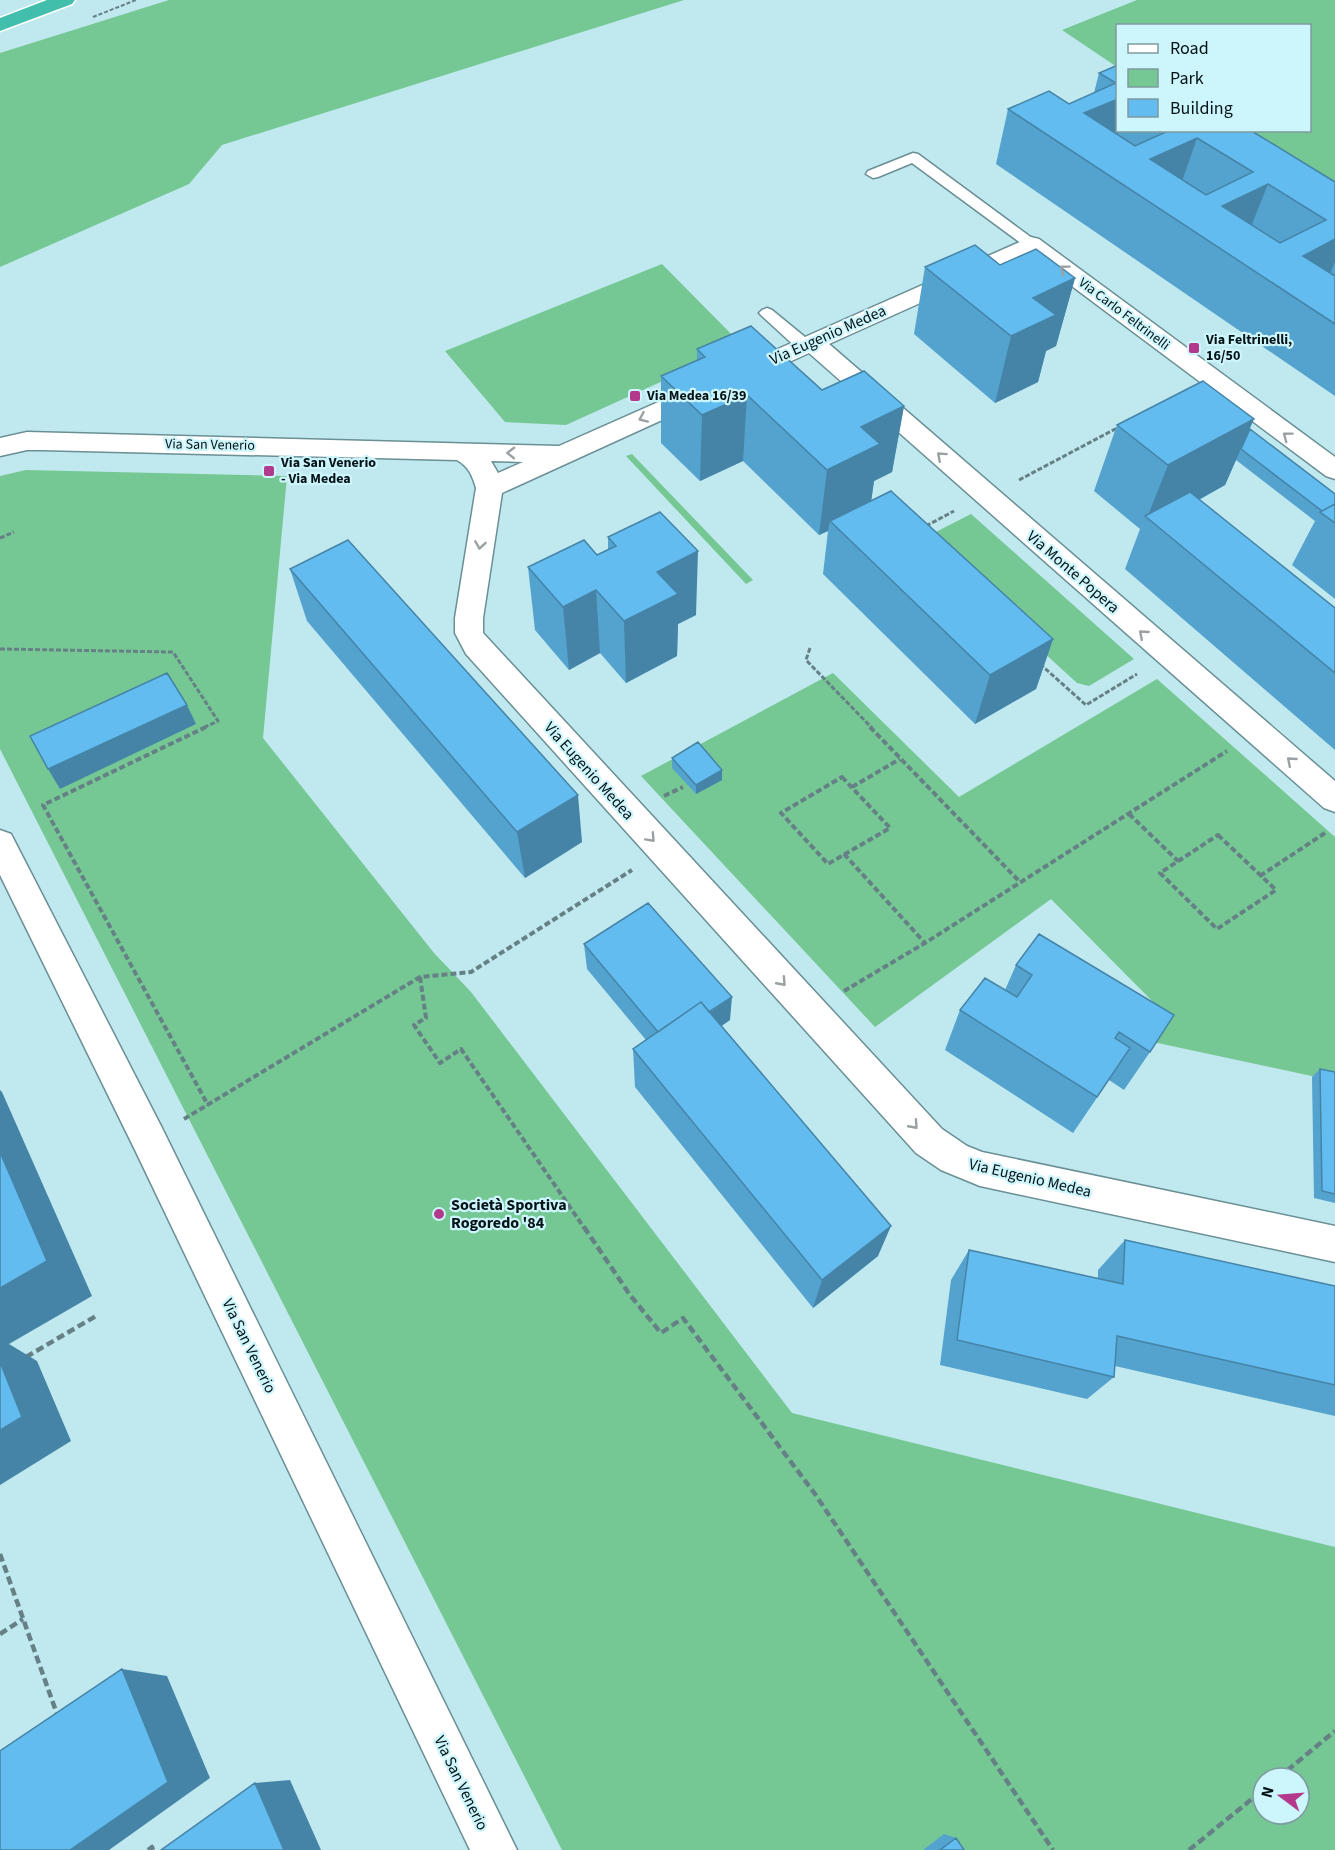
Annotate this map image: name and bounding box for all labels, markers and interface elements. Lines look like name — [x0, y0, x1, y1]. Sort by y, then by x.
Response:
legend — [1116, 24, 1311, 132]
text: Road — [1170, 36, 1209, 61]
text: Park — [1170, 66, 1204, 91]
text: Building — [1170, 96, 1233, 121]
one-way arrow — [1060, 265, 1071, 276]
street label: Via Carlo Feltrinelli — [1074, 273, 1174, 355]
street label: Via Eugenio Medea — [766, 299, 890, 371]
place label: Via Feltrinelli, 16/50 — [1205, 330, 1292, 366]
marker: Via Feltrinelli, 16/50 — [1187, 341, 1201, 355]
place label: Via Medea 16/39 — [646, 386, 746, 406]
marker: Via Medea 16/39 — [628, 389, 642, 403]
one-way arrow — [639, 411, 650, 423]
one-way arrow — [1283, 433, 1294, 444]
street label: Via San Venerio — [165, 434, 255, 456]
one-way arrow — [506, 446, 515, 459]
one-way arrow — [937, 452, 947, 463]
place label: Via San Venerio - Via Medea — [280, 453, 376, 489]
marker: Via San Venerio - Via Medea — [262, 464, 276, 478]
street label: Via Monte Popera — [1022, 526, 1124, 618]
one-way arrow — [474, 540, 487, 550]
one-way arrow — [1139, 630, 1150, 641]
street label: Via Eugenio Medea — [539, 717, 639, 825]
one-way arrow — [1287, 757, 1298, 768]
one-way arrow — [643, 831, 654, 842]
one-way arrow — [775, 975, 786, 985]
one-way arrow — [907, 1119, 918, 1129]
street label: Via Eugenio Medea — [967, 1153, 1093, 1203]
place label: Società Sportiva Rogoredo '84 — [451, 1194, 567, 1234]
marker: Società Sportiva Rogoredo '84 — [432, 1207, 446, 1221]
street label: Via San Venerio — [217, 1295, 281, 1397]
street label: Via San Venerio — [429, 1732, 493, 1834]
north arrow — [1251, 1766, 1311, 1826]
text: N — [1256, 1784, 1280, 1800]

